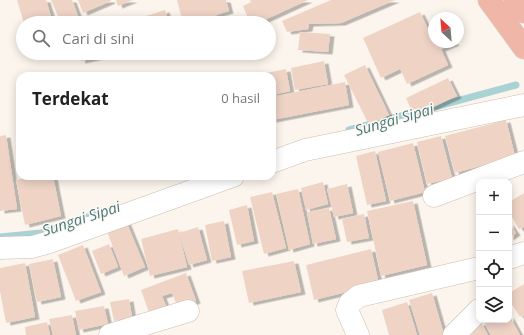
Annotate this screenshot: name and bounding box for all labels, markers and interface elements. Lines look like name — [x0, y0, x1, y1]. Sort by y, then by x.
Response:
north arrow — [428, 12, 464, 48]
search box — [16, 16, 276, 60]
icon: search — [30, 27, 52, 49]
text: Cari di sini — [62, 28, 134, 48]
text: Terdekat — [32, 87, 109, 110]
text: 0 hasil — [221, 89, 260, 107]
water label: Sungai Sipai — [352, 98, 436, 140]
map controls — [476, 179, 512, 323]
button: + — [476, 179, 512, 215]
water label: Sungai Sipai — [39, 196, 123, 240]
button: − — [476, 215, 512, 251]
button: locate — [476, 251, 512, 287]
button: layers — [476, 287, 512, 323]

